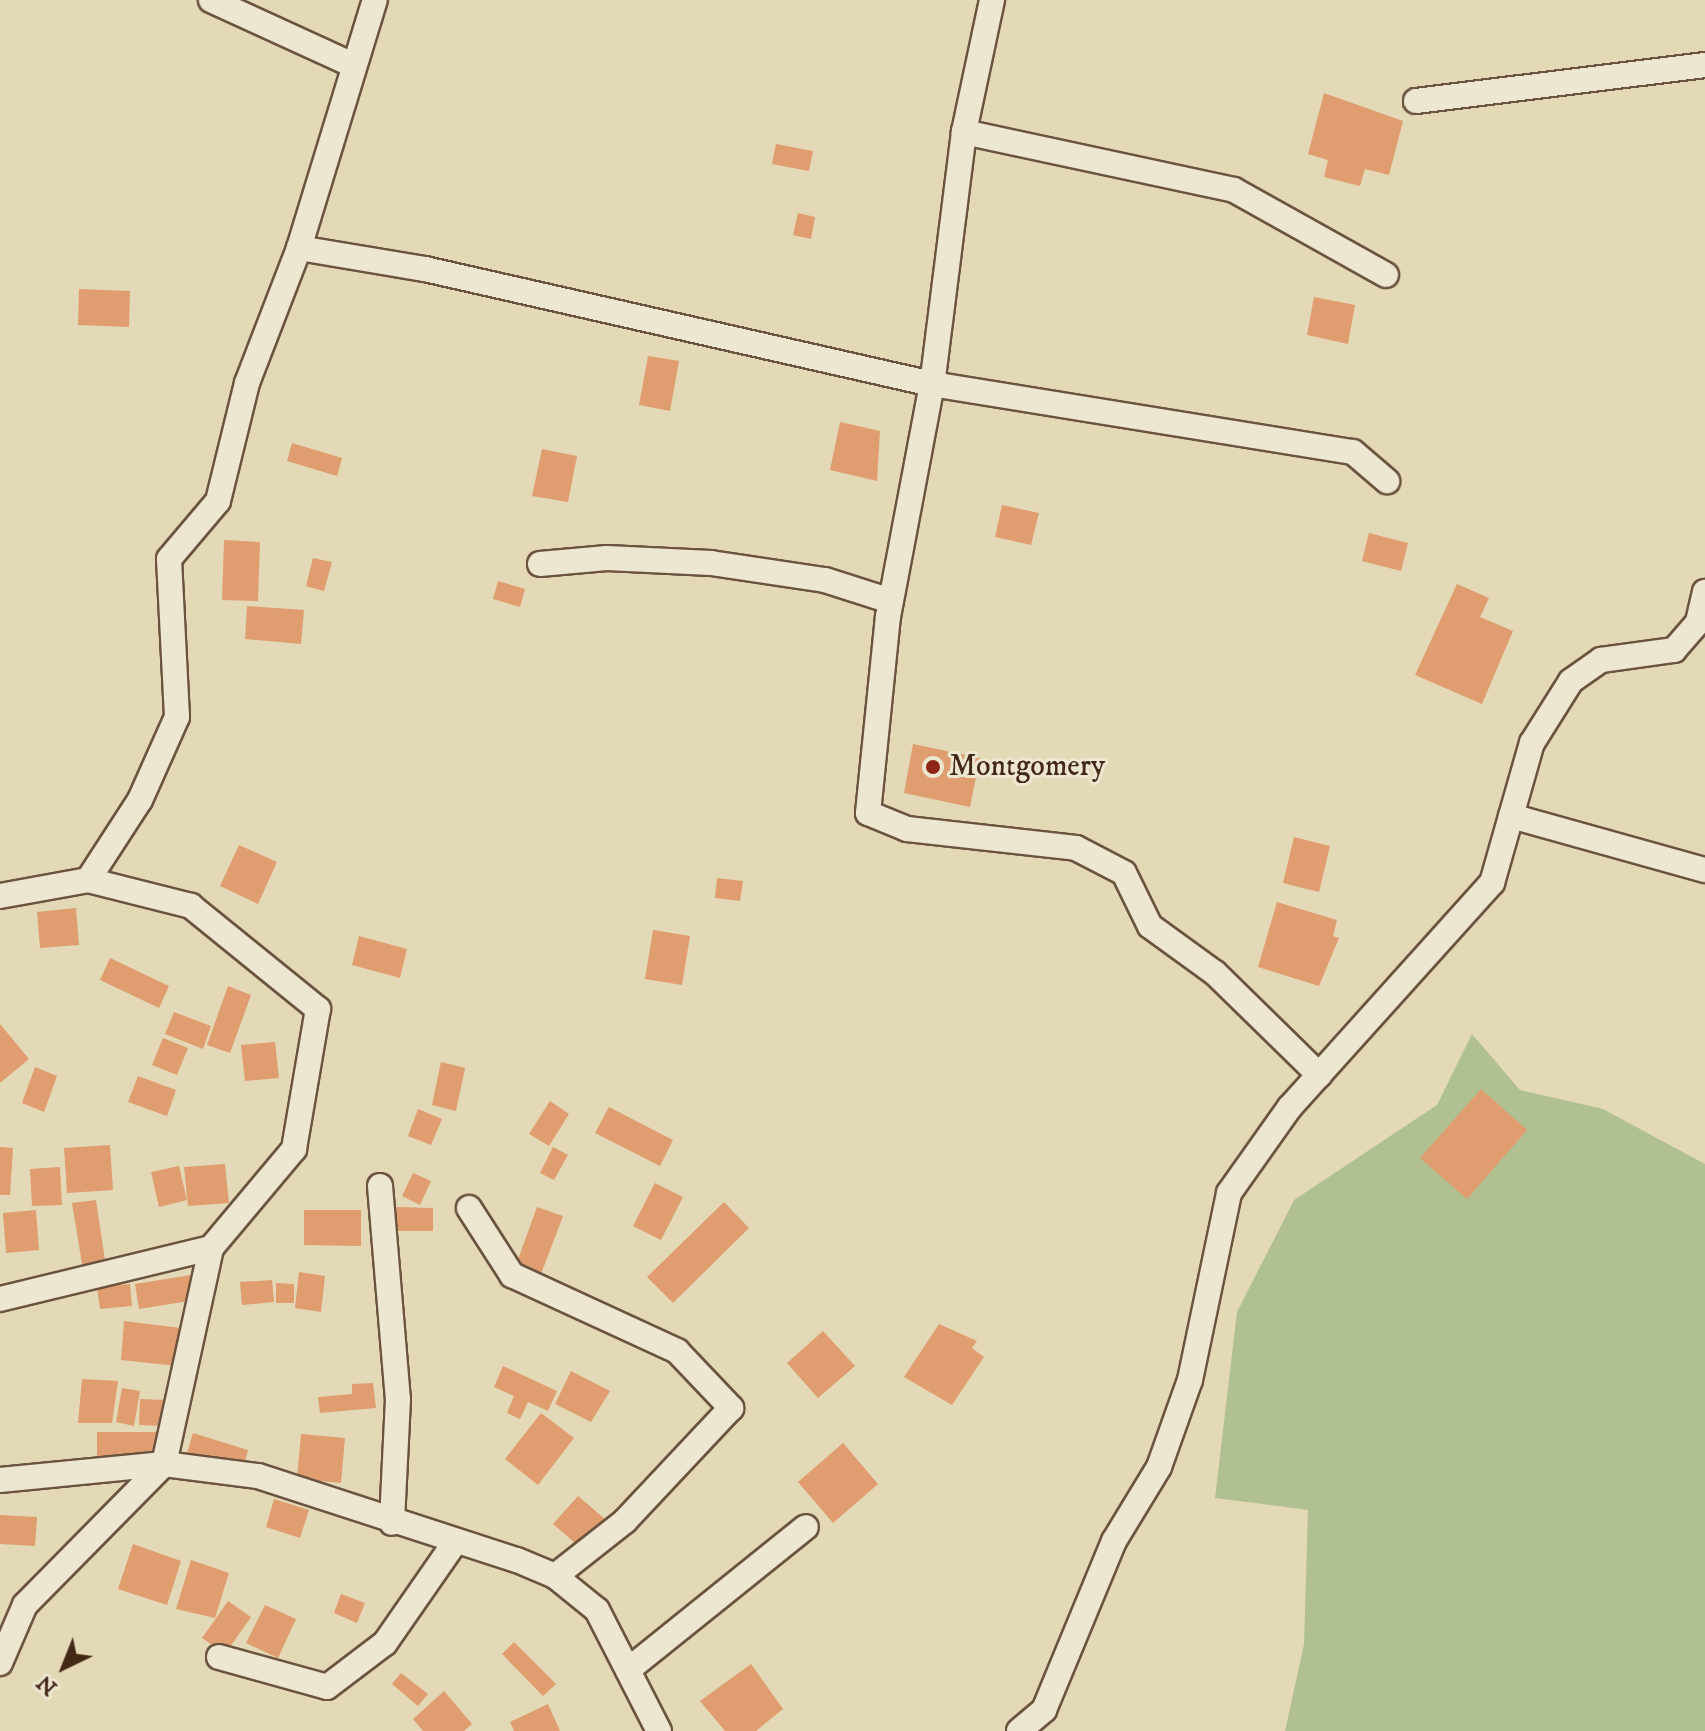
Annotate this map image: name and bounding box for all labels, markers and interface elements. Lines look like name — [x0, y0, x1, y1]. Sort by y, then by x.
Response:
place label: Montgomery — [949, 749, 1105, 785]
marker: Montgomery — [924, 758, 942, 776]
north arrow — [24, 1627, 104, 1707]
text: N — [31, 1669, 63, 1701]

